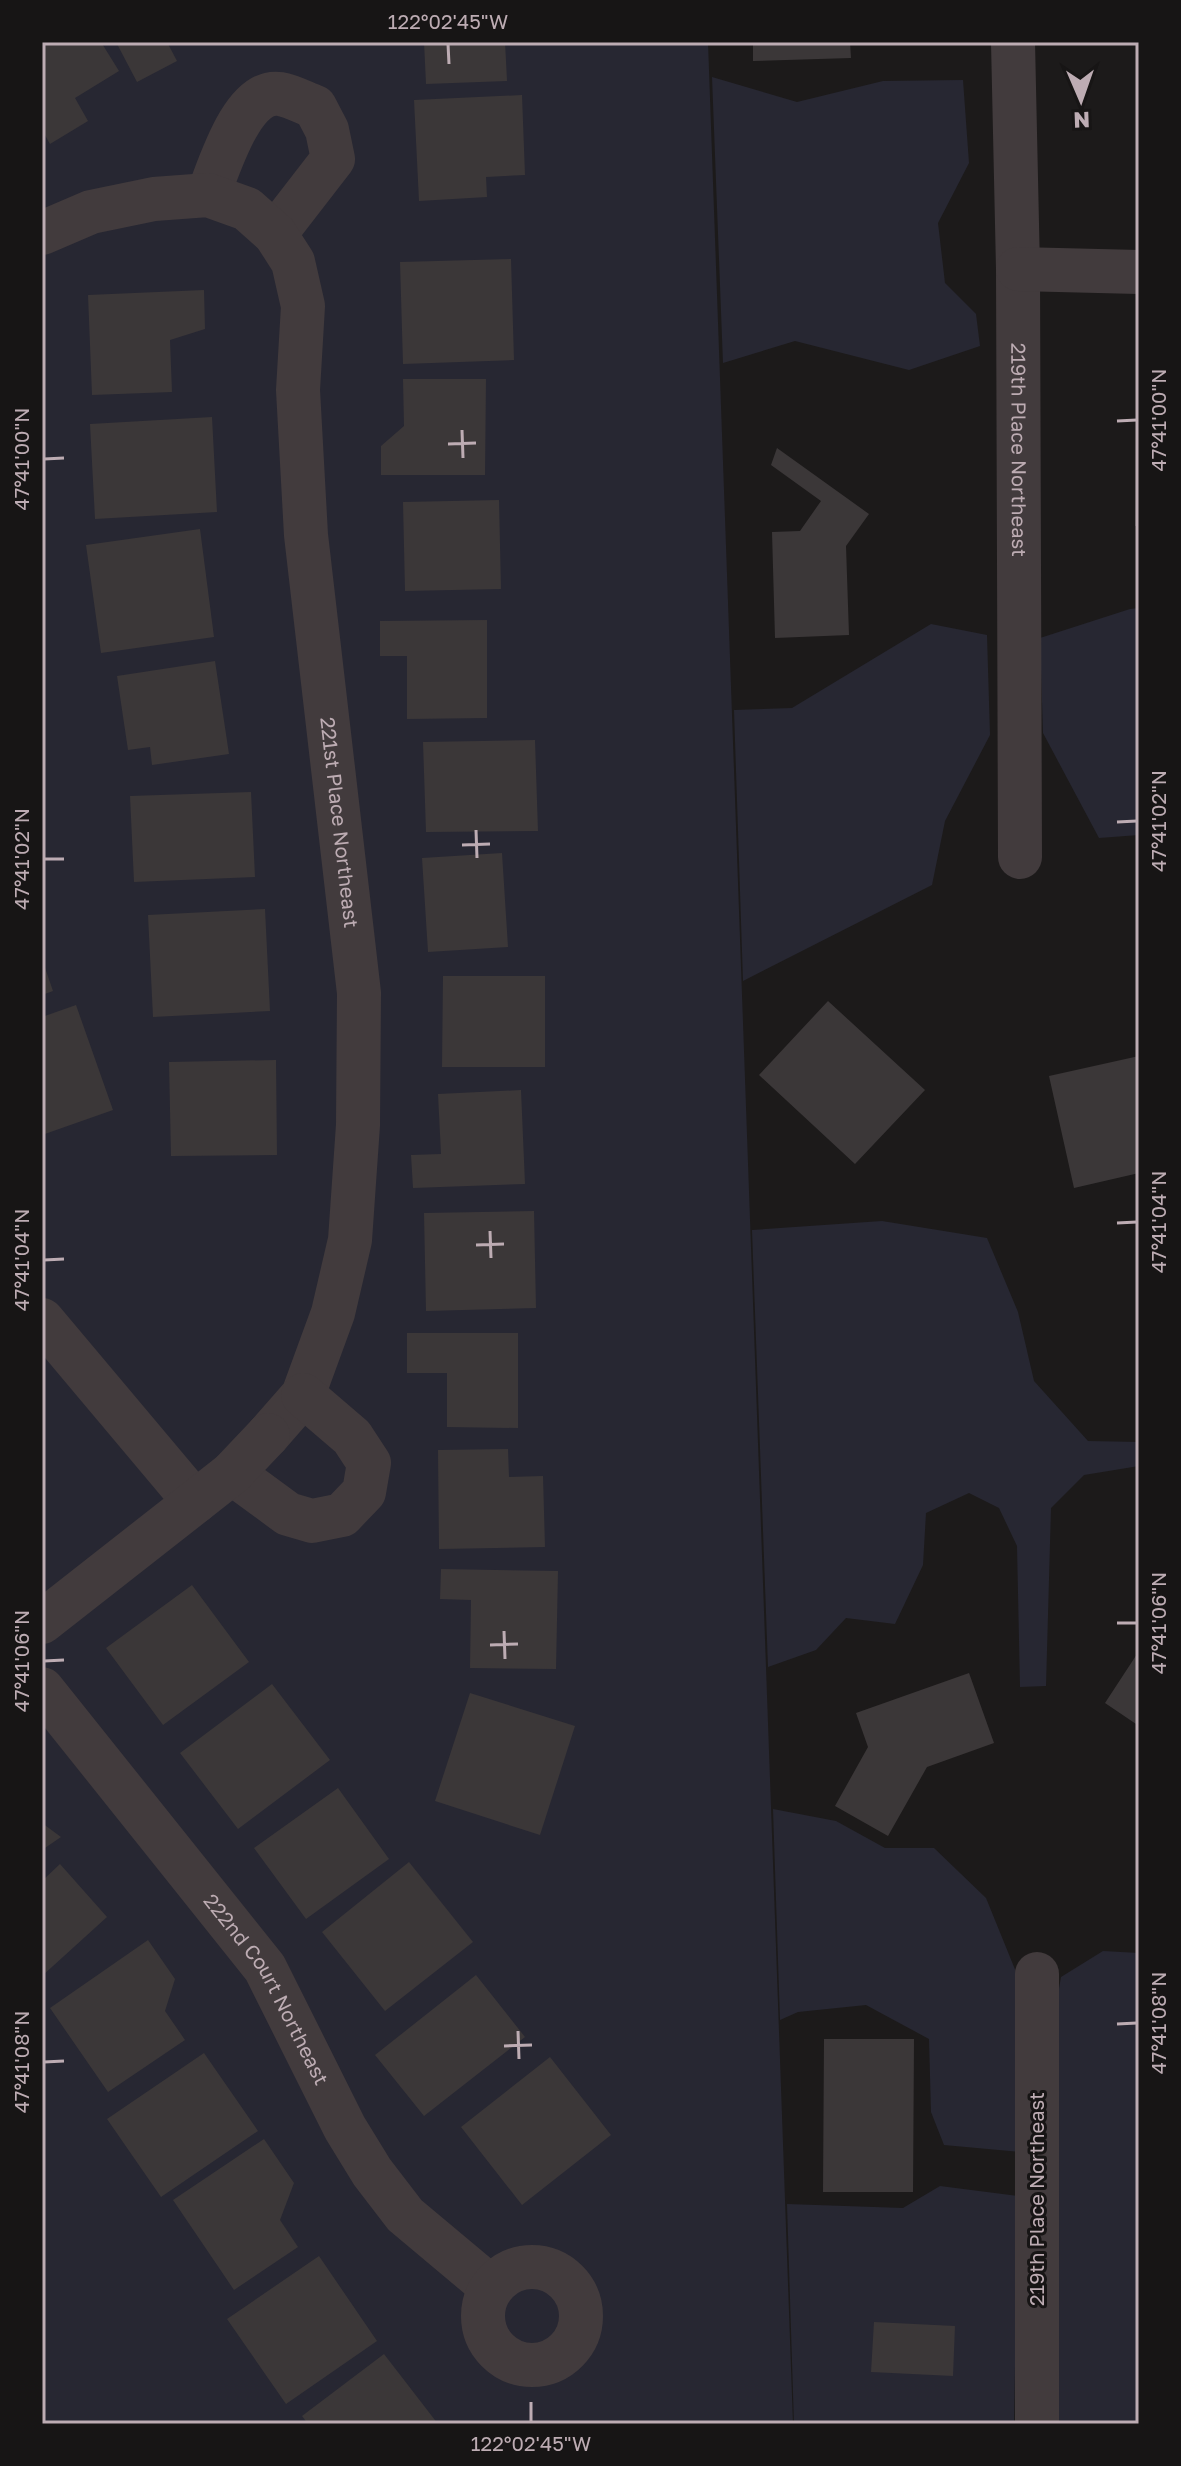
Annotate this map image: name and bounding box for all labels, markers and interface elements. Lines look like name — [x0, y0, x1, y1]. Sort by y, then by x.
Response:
text: 122°02'45"W — [388, 9, 508, 33]
north arrow — [1041, 60, 1121, 140]
text: N — [1073, 107, 1091, 134]
street label: 219th Place Northeast — [1007, 343, 1032, 557]
text: 47°41'00"N — [1146, 369, 1170, 471]
text: 47°41'00"N — [9, 408, 33, 510]
street label: 221st Place Northeast — [316, 716, 364, 929]
text: 47°41'02"N — [1146, 770, 1170, 872]
text: 47°41'02"N — [9, 808, 33, 910]
text: 47°41'04"N — [1146, 1171, 1170, 1273]
text: 47°41'04"N — [9, 1209, 33, 1311]
text: 47°41'06"N — [1146, 1572, 1170, 1674]
text: 47°41'06"N — [9, 1610, 33, 1712]
street label: 222nd Court Northeast — [199, 1888, 334, 2088]
text: 47°41'08"N — [1146, 1972, 1170, 2074]
text: 47°41'08"N — [9, 2011, 33, 2113]
street label: 219th Place Northeast — [1024, 2092, 1048, 2306]
text: 122°02'45"W — [471, 2431, 591, 2455]

